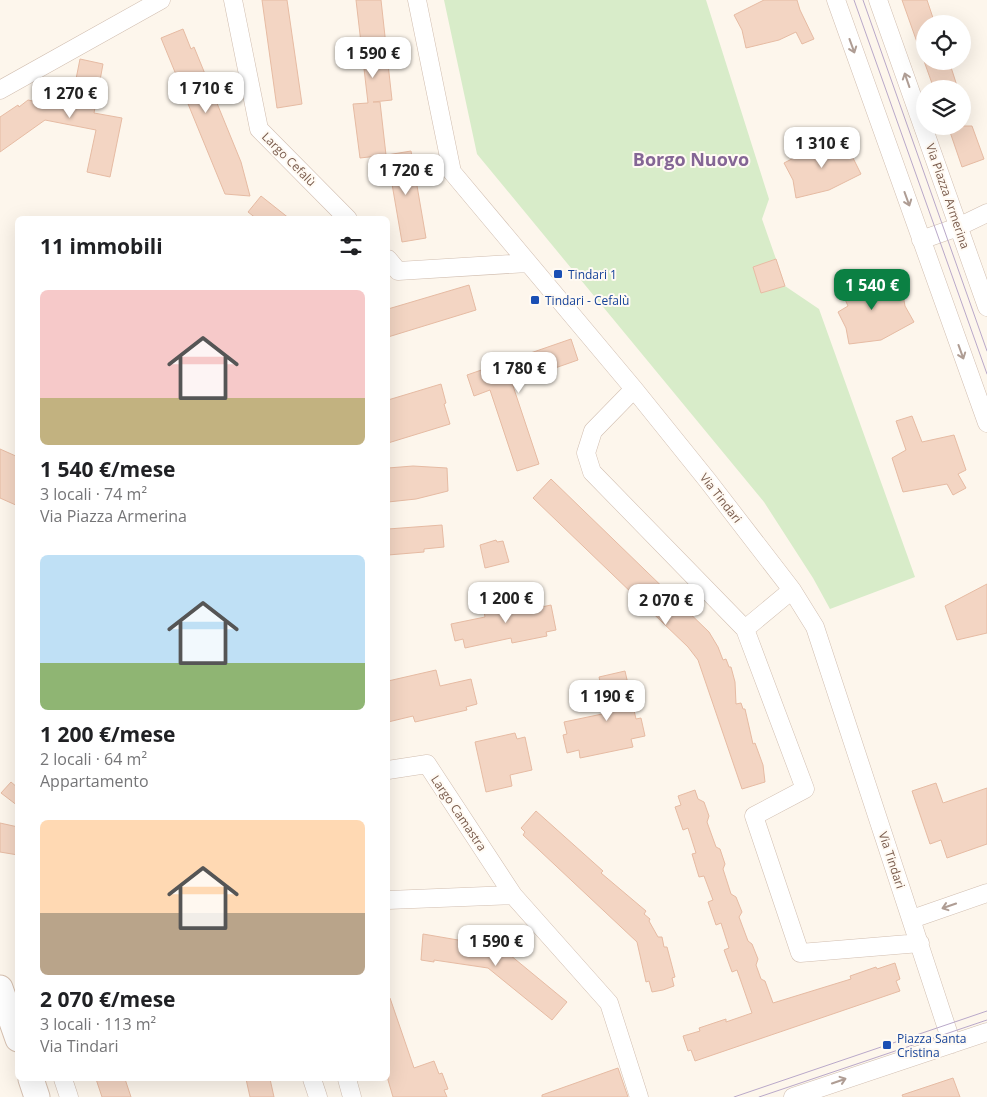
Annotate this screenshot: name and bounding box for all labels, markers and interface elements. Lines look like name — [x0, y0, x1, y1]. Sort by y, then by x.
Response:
map controls — [916, 15, 971, 135]
button: locate — [916, 15, 971, 70]
pin: 1 590 € — [327, 36, 419, 79]
one-way arrow — [848, 38, 857, 53]
text: 1 590 € — [346, 42, 400, 64]
pin: 1 710 € — [160, 72, 252, 114]
one-way arrow — [901, 72, 911, 88]
pin: 1 270 € — [24, 76, 116, 119]
text: 1 710 € — [179, 77, 233, 99]
button: layers — [916, 80, 971, 135]
text: 1 270 € — [43, 82, 97, 104]
pin: 1 310 € — [776, 126, 868, 169]
street label: Largo Cefalù — [258, 128, 320, 190]
text: 1 310 € — [795, 132, 849, 154]
street label: Via Piazza Armerina — [922, 141, 974, 251]
district label: Borgo Nuovo — [633, 147, 749, 171]
pin: 1 720 € — [360, 154, 452, 196]
text: 1 720 € — [379, 159, 433, 181]
one-way arrow — [903, 191, 912, 206]
text: 11 immobili — [40, 232, 163, 260]
icon: filters — [337, 232, 365, 260]
place label: Tindari 1 — [568, 266, 617, 283]
marker: Tindari 1 — [552, 268, 564, 280]
pin: 1 540 € — [826, 268, 918, 311]
text: 1 540 € — [845, 274, 899, 296]
place label: Tindari - Cefalù — [545, 292, 629, 309]
marker: Tindari - Cefalù — [529, 294, 541, 306]
icon: home — [158, 323, 248, 413]
one-way arrow — [957, 344, 966, 359]
pin: 1 780 € — [473, 352, 565, 394]
text: 1 780 € — [492, 357, 546, 379]
text: 1 540 €/mese — [40, 455, 176, 483]
street label: Via Tindari — [696, 470, 746, 526]
text: 3 locali · 74 m² — [40, 483, 147, 505]
text: Via Piazza Armerina — [40, 505, 187, 527]
pin: 1 200 € — [460, 582, 552, 624]
pin: 2 070 € — [620, 584, 712, 626]
text: 1 200 € — [479, 587, 533, 609]
icon: home — [158, 588, 248, 678]
text: 2 070 € — [639, 589, 693, 611]
pin: 1 190 € — [561, 680, 653, 722]
text: 1 190 € — [580, 685, 634, 707]
text: 1 200 €/mese — [40, 720, 176, 748]
text: 2 locali · 64 m² — [40, 748, 147, 770]
text: Appartamento — [40, 770, 149, 792]
street label: Largo Camastra — [427, 772, 491, 854]
street label: Via Tindari — [875, 829, 909, 891]
icon: home — [158, 853, 248, 943]
one-way arrow — [942, 902, 958, 911]
pin: 1 590 € — [450, 924, 542, 967]
text: 1 590 € — [469, 930, 523, 952]
text: 2 070 €/mese — [40, 985, 176, 1013]
text: 3 locali · 113 m² — [40, 1013, 156, 1035]
place label: Piazza Santa Cristina — [897, 1030, 967, 1061]
text: Via Tindari — [40, 1035, 119, 1057]
marker: Piazza Santa Cristina — [881, 1039, 893, 1051]
one-way arrow — [831, 1076, 847, 1086]

